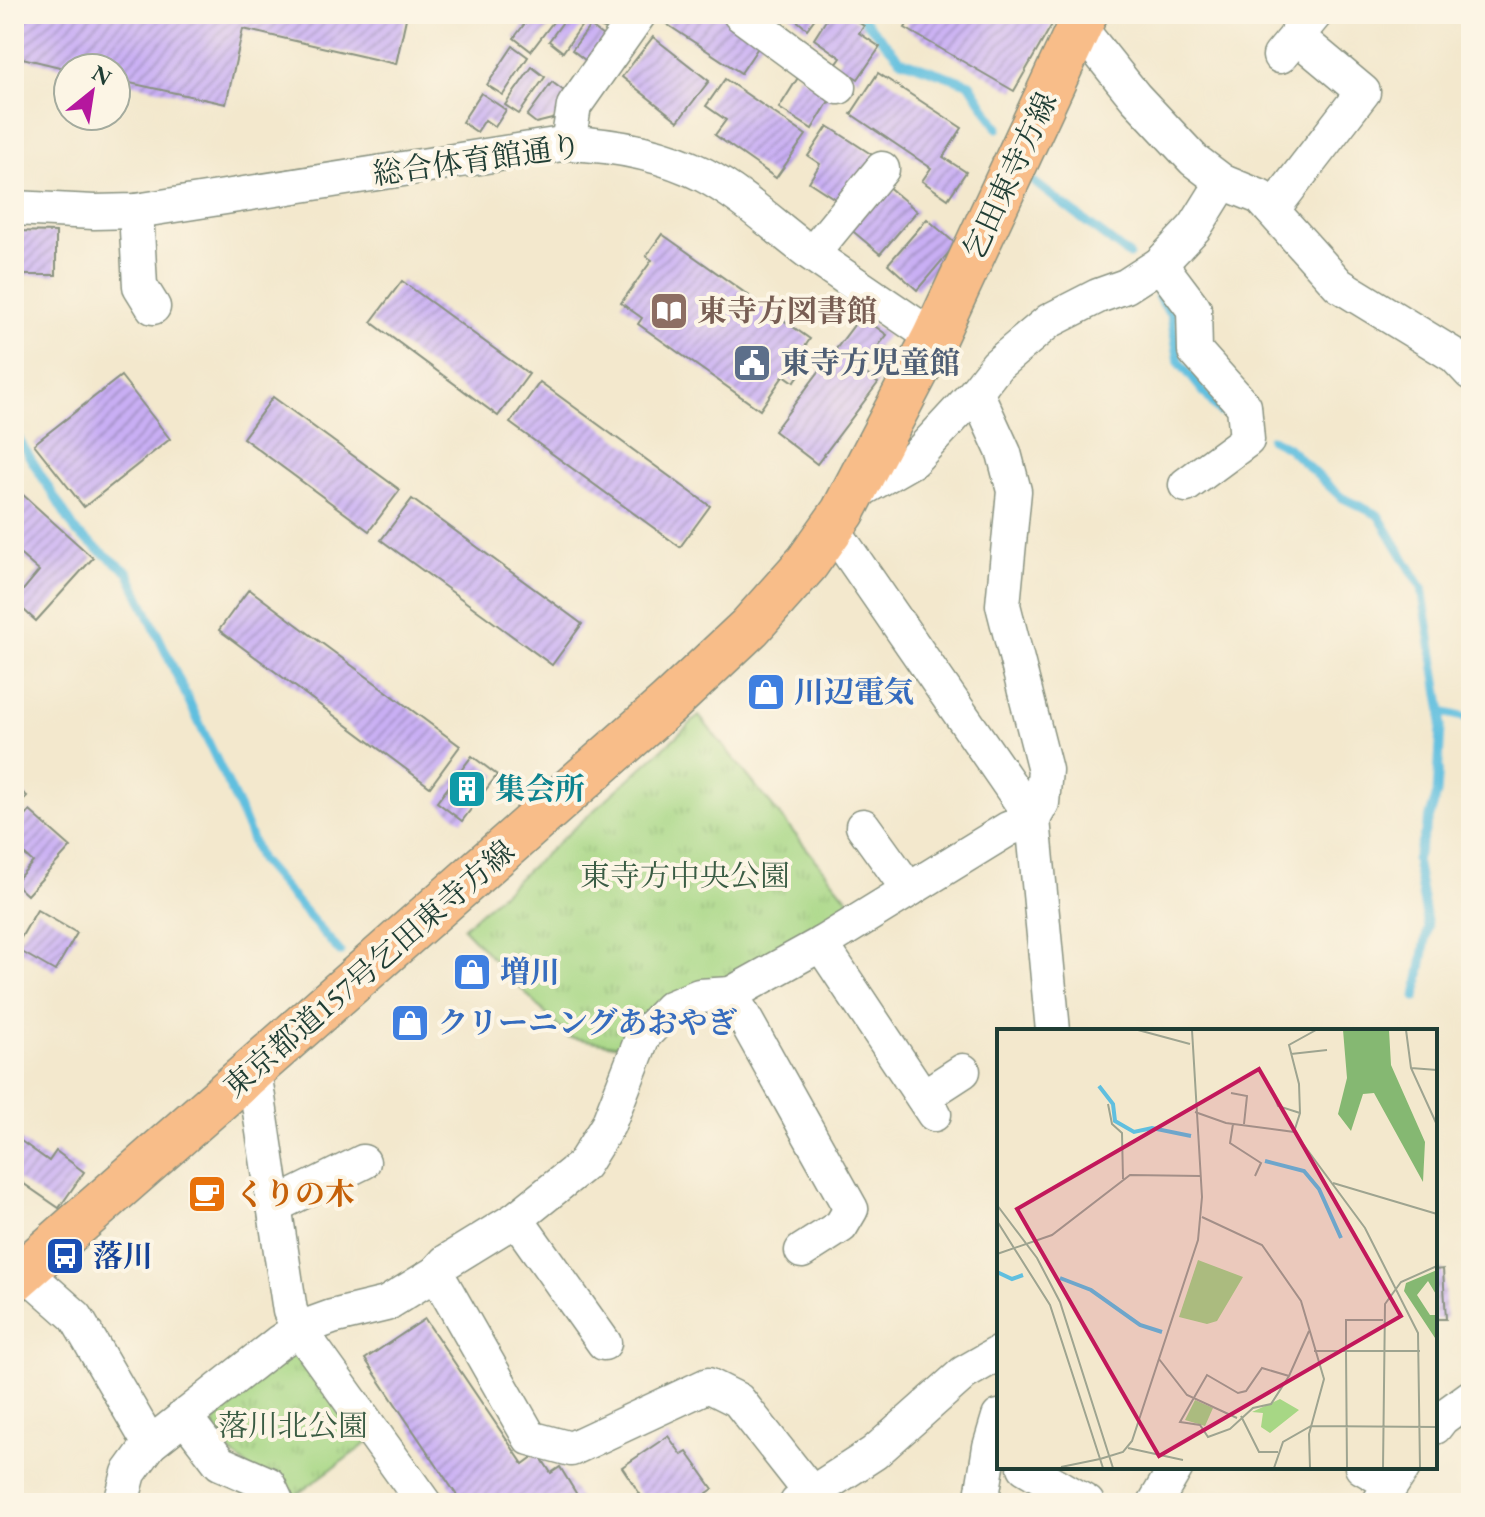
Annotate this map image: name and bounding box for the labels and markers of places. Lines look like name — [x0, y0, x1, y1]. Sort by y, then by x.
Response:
library icon: 東寺方図書館 — [648, 290, 690, 332]
place label: 東寺方図書館 — [697, 291, 877, 330]
public building icon: 東寺方児童館 — [731, 342, 773, 384]
place label: 東寺方児童館 — [780, 343, 960, 382]
shop icon: 川辺電気 — [745, 671, 787, 713]
place label: 川辺電気 — [794, 672, 914, 711]
building icon: 集会所 — [446, 768, 488, 810]
place label: 集会所 — [495, 769, 585, 808]
shop icon: 増川 — [451, 951, 493, 993]
place label: 増川 — [500, 952, 560, 991]
shop icon: クリーニングあおやぎ — [389, 1002, 431, 1044]
place label: クリーニングあおやぎ — [438, 1003, 737, 1042]
cafe icon: くりの木 — [186, 1173, 228, 1215]
place label: くりの木 — [235, 1174, 355, 1213]
bus stop icon: 落川 — [44, 1235, 86, 1277]
place label: 落川 — [93, 1236, 153, 1275]

